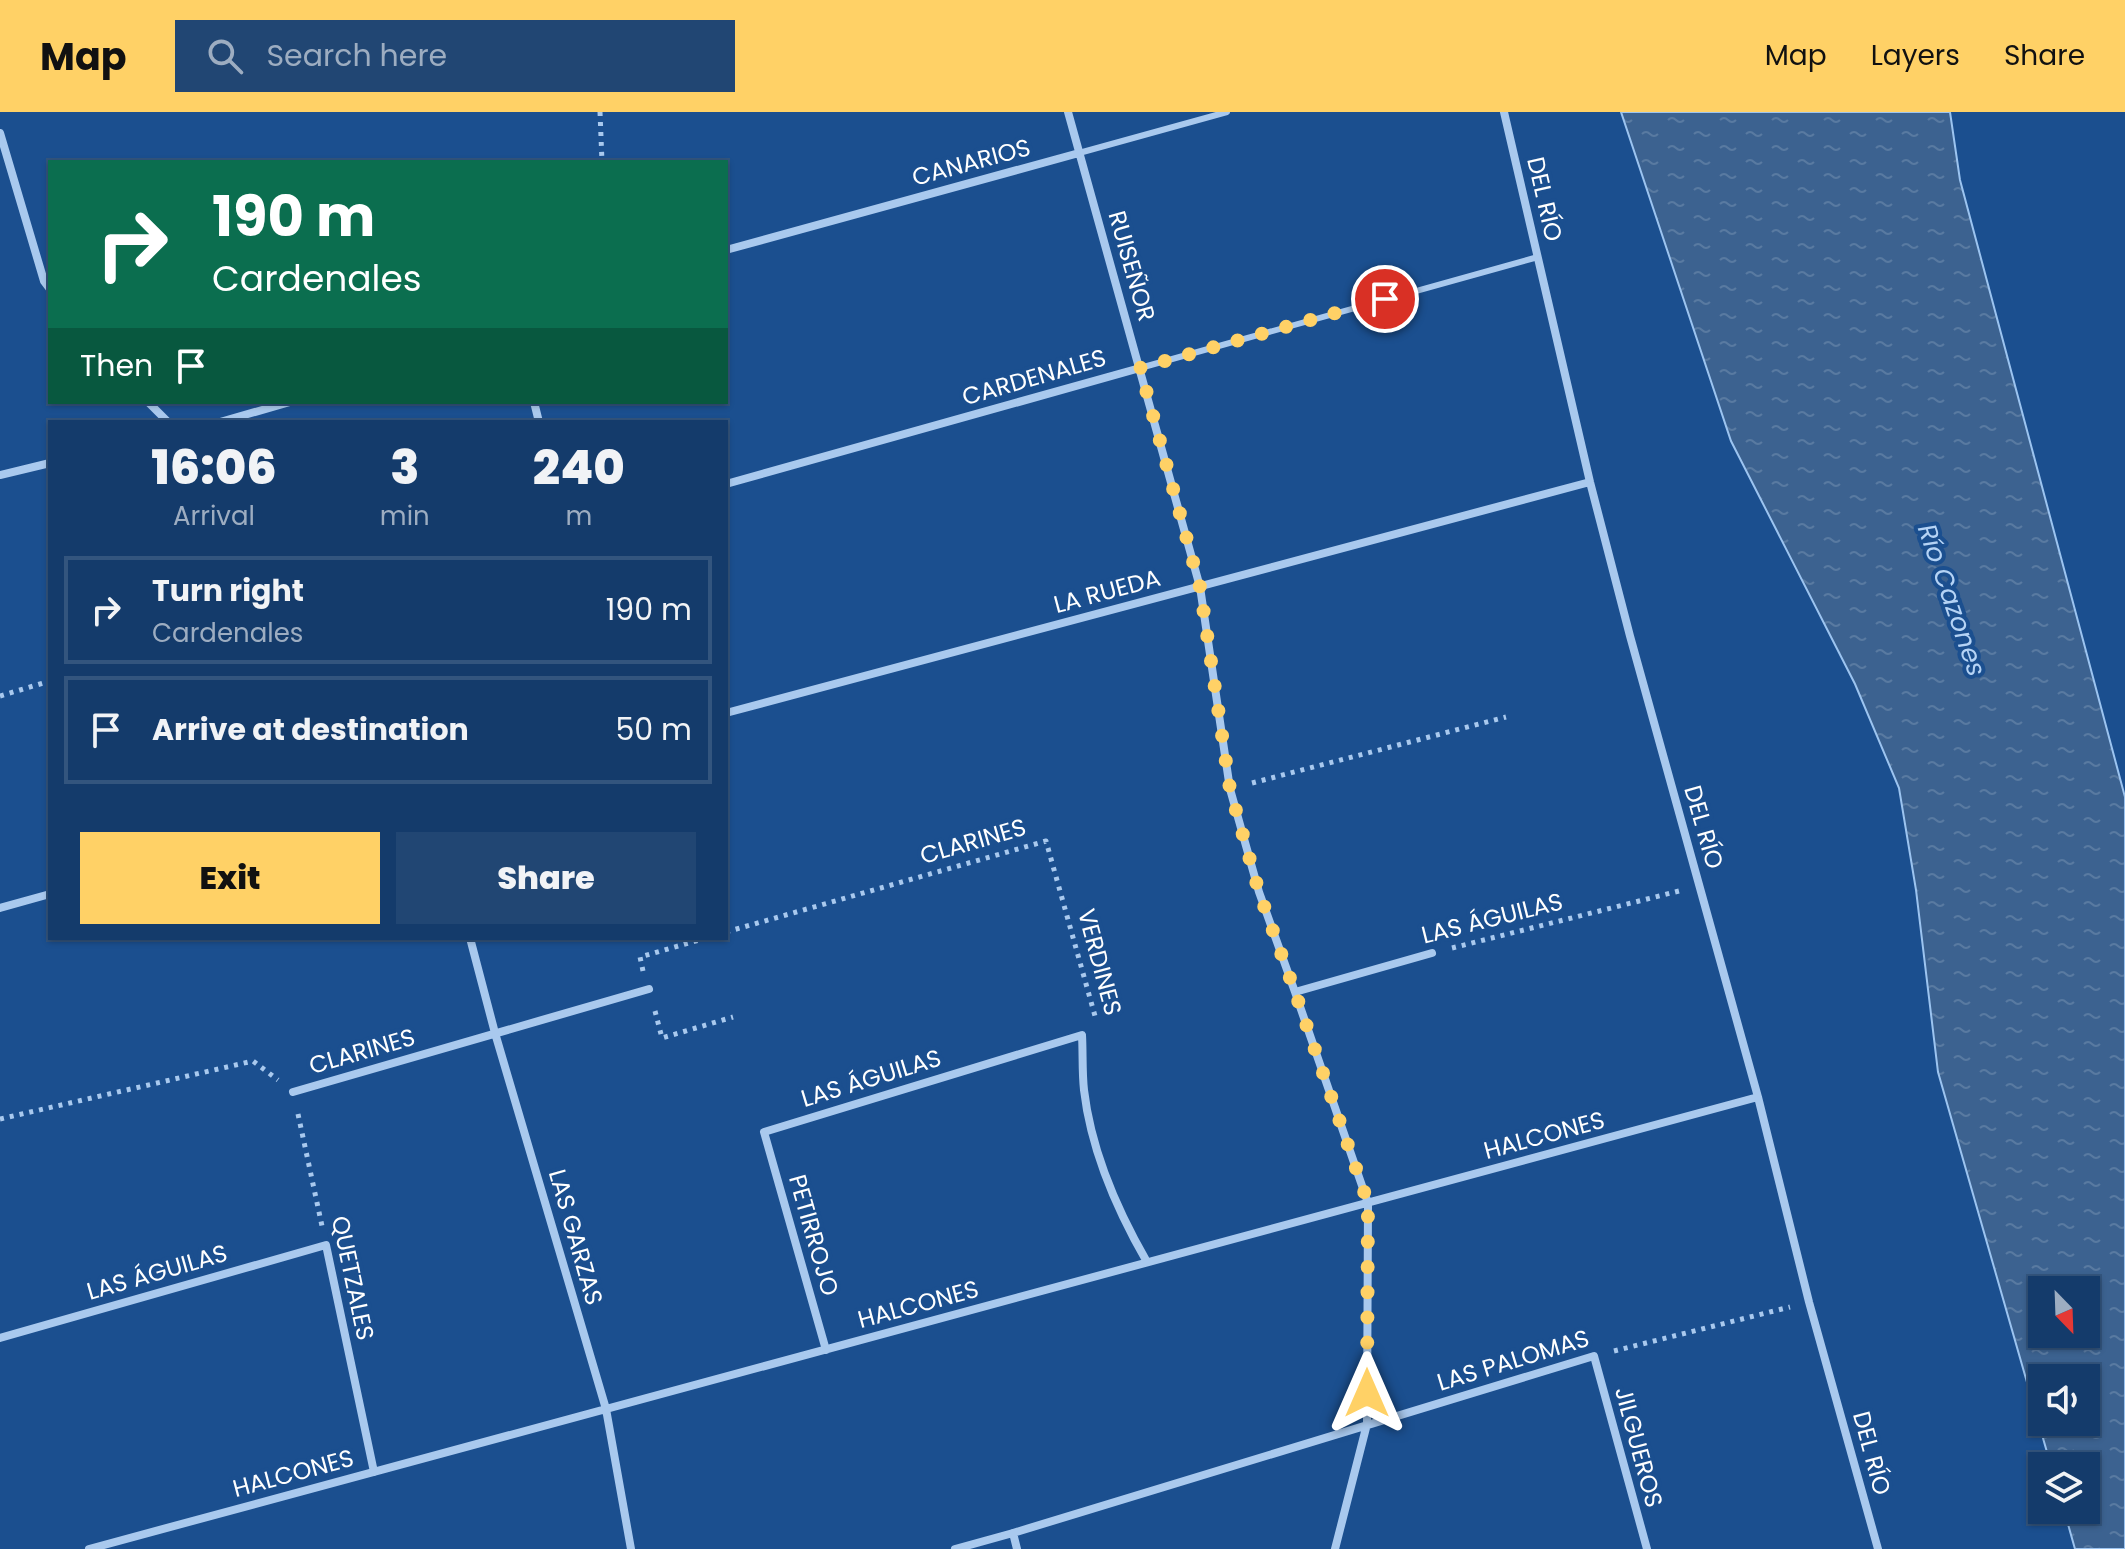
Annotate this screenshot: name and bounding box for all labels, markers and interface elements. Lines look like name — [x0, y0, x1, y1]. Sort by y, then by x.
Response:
search box — [175, 20, 735, 92]
text: Map — [40, 30, 127, 83]
icon: search — [203, 34, 247, 78]
text: Search here — [267, 34, 447, 77]
text: Map — [1765, 36, 1827, 75]
text: Layers — [1871, 36, 1960, 75]
text: Share — [2004, 36, 2085, 75]
street label: CANARIOS — [908, 130, 1034, 194]
street label: DEL RÍO — [1519, 154, 1571, 244]
text: 190 m — [212, 177, 375, 256]
icon: right — [80, 192, 184, 296]
street label: RUISEÑOR — [1101, 207, 1163, 325]
text: Cardenales — [212, 253, 422, 304]
pin — [1351, 265, 1419, 333]
icon: arrive — [1363, 277, 1407, 321]
street label: CARDENALES — [958, 341, 1110, 413]
text: Then — [80, 344, 153, 387]
icon: arrive — [169, 344, 213, 388]
text: 16:06 — [151, 434, 277, 501]
text: 3 — [390, 434, 419, 501]
text: 240 — [533, 434, 625, 501]
text: Arrival — [173, 498, 255, 534]
text: min — [380, 498, 430, 534]
text: m — [565, 498, 592, 534]
water label: Río Cazones — [1909, 519, 1995, 681]
street label: LA RUEDA — [1050, 561, 1164, 621]
text: Turn right — [152, 569, 304, 612]
icon: right — [84, 588, 128, 632]
text: 190 m — [606, 588, 692, 631]
text: Cardenales — [152, 615, 303, 651]
icon: arrive — [84, 708, 128, 752]
text: Arrive at destination — [152, 708, 469, 751]
text: 50 m — [615, 708, 692, 751]
street label: DEL RÍO — [1676, 781, 1732, 873]
street label: CLARINES — [916, 810, 1030, 872]
button: Exit — [80, 832, 380, 924]
button: Share — [396, 832, 696, 924]
street label: LAS ÁGUILAS — [1418, 884, 1566, 952]
street label: VERDINES — [1070, 905, 1130, 1019]
street label: CLARINES — [305, 1020, 419, 1082]
street label: LAS ÁGUILAS — [797, 1041, 945, 1115]
street label: HALCONES — [1480, 1103, 1608, 1167]
street label: LAS GARZAS — [541, 1165, 611, 1309]
street label: PETIRROJO — [781, 1171, 847, 1299]
street label: QUETZALES — [324, 1213, 382, 1343]
street label: LAS ÁGUILAS — [83, 1236, 231, 1308]
street label: HALCONES — [854, 1272, 982, 1336]
north arrow — [2028, 1276, 2100, 1348]
map controls — [2028, 1276, 2100, 1524]
street label: LAS PALOMAS — [1433, 1321, 1593, 1399]
position arrow — [1325, 1351, 1409, 1435]
button: sound — [2028, 1364, 2100, 1436]
street label: JILGUEROS — [1607, 1383, 1671, 1511]
street label: DEL RÍO — [1845, 1407, 1899, 1499]
street label: HALCONES — [229, 1441, 357, 1505]
button: layers — [2028, 1452, 2100, 1524]

